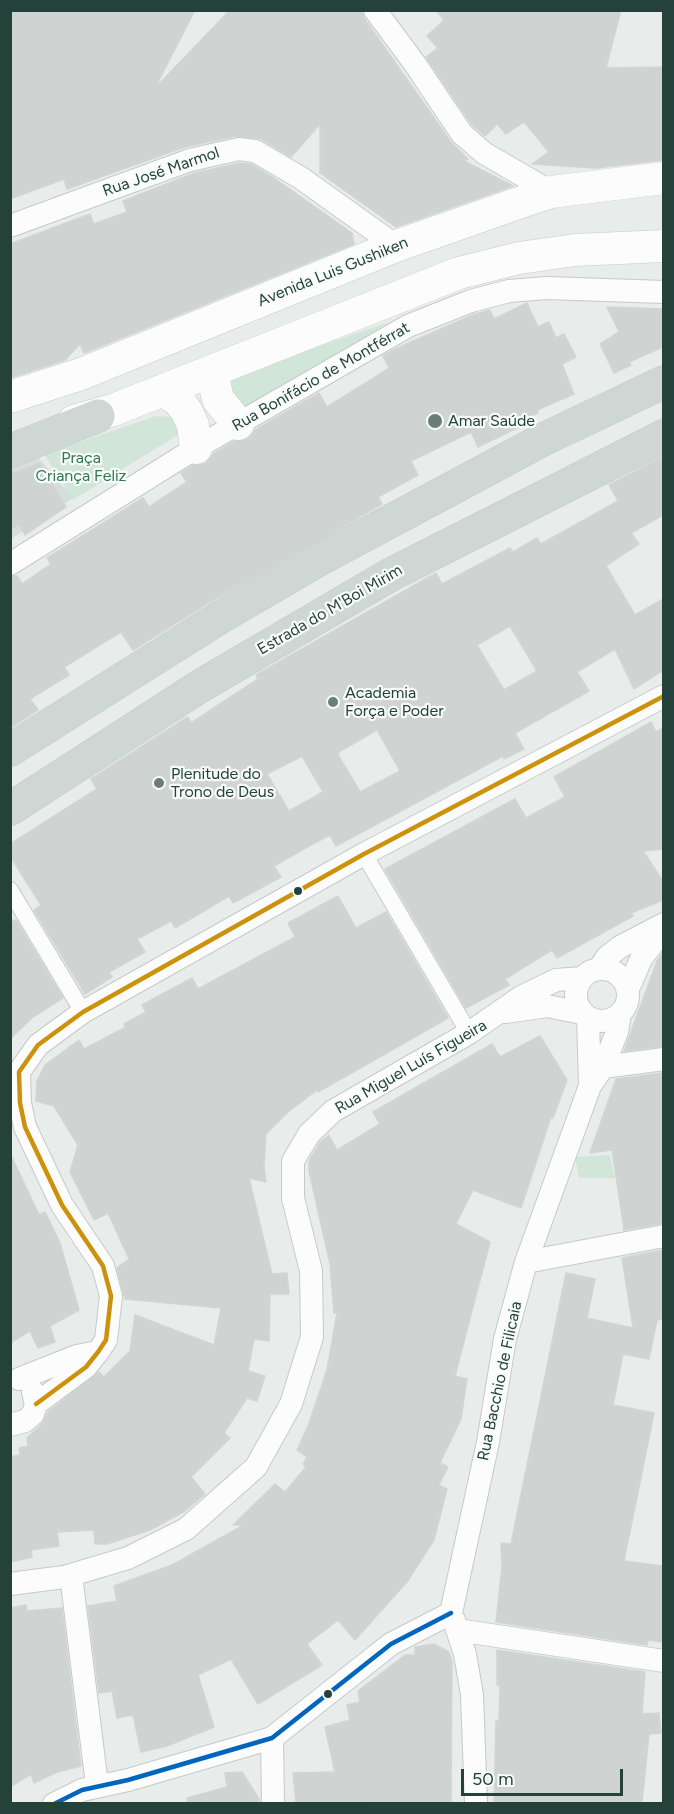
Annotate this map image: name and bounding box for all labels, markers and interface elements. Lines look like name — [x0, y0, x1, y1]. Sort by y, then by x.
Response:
street label: Rua José Marmol — [100, 143, 222, 201]
street label: Avenida Luis Gushiken — [255, 233, 411, 311]
street label: Rua Bonifácio de Montférrat — [229, 318, 413, 436]
place label: Amar Saúde — [448, 411, 535, 431]
marker: Amar Saúde — [426, 412, 444, 430]
park label: Praça Criança Feliz — [36, 448, 126, 486]
street label: Estrada do M'Boi Mirim — [254, 561, 406, 659]
place label: Academia Força e Poder — [345, 683, 444, 721]
marker: Academia Força e Poder — [326, 695, 340, 709]
place label: Plenitude do Trono de Deus — [171, 764, 274, 802]
marker: Plenitude do Trono de Deus — [152, 776, 166, 790]
unlabelled marker — [292, 885, 304, 897]
street label: Rua Miguel Luís Figueira — [332, 1016, 490, 1118]
street label: Rua Bacchio de Filicaia — [474, 1300, 526, 1462]
unlabelled marker — [322, 1688, 334, 1700]
scale bar — [464, 1757, 626, 1795]
text: 50 m — [472, 1768, 514, 1790]

